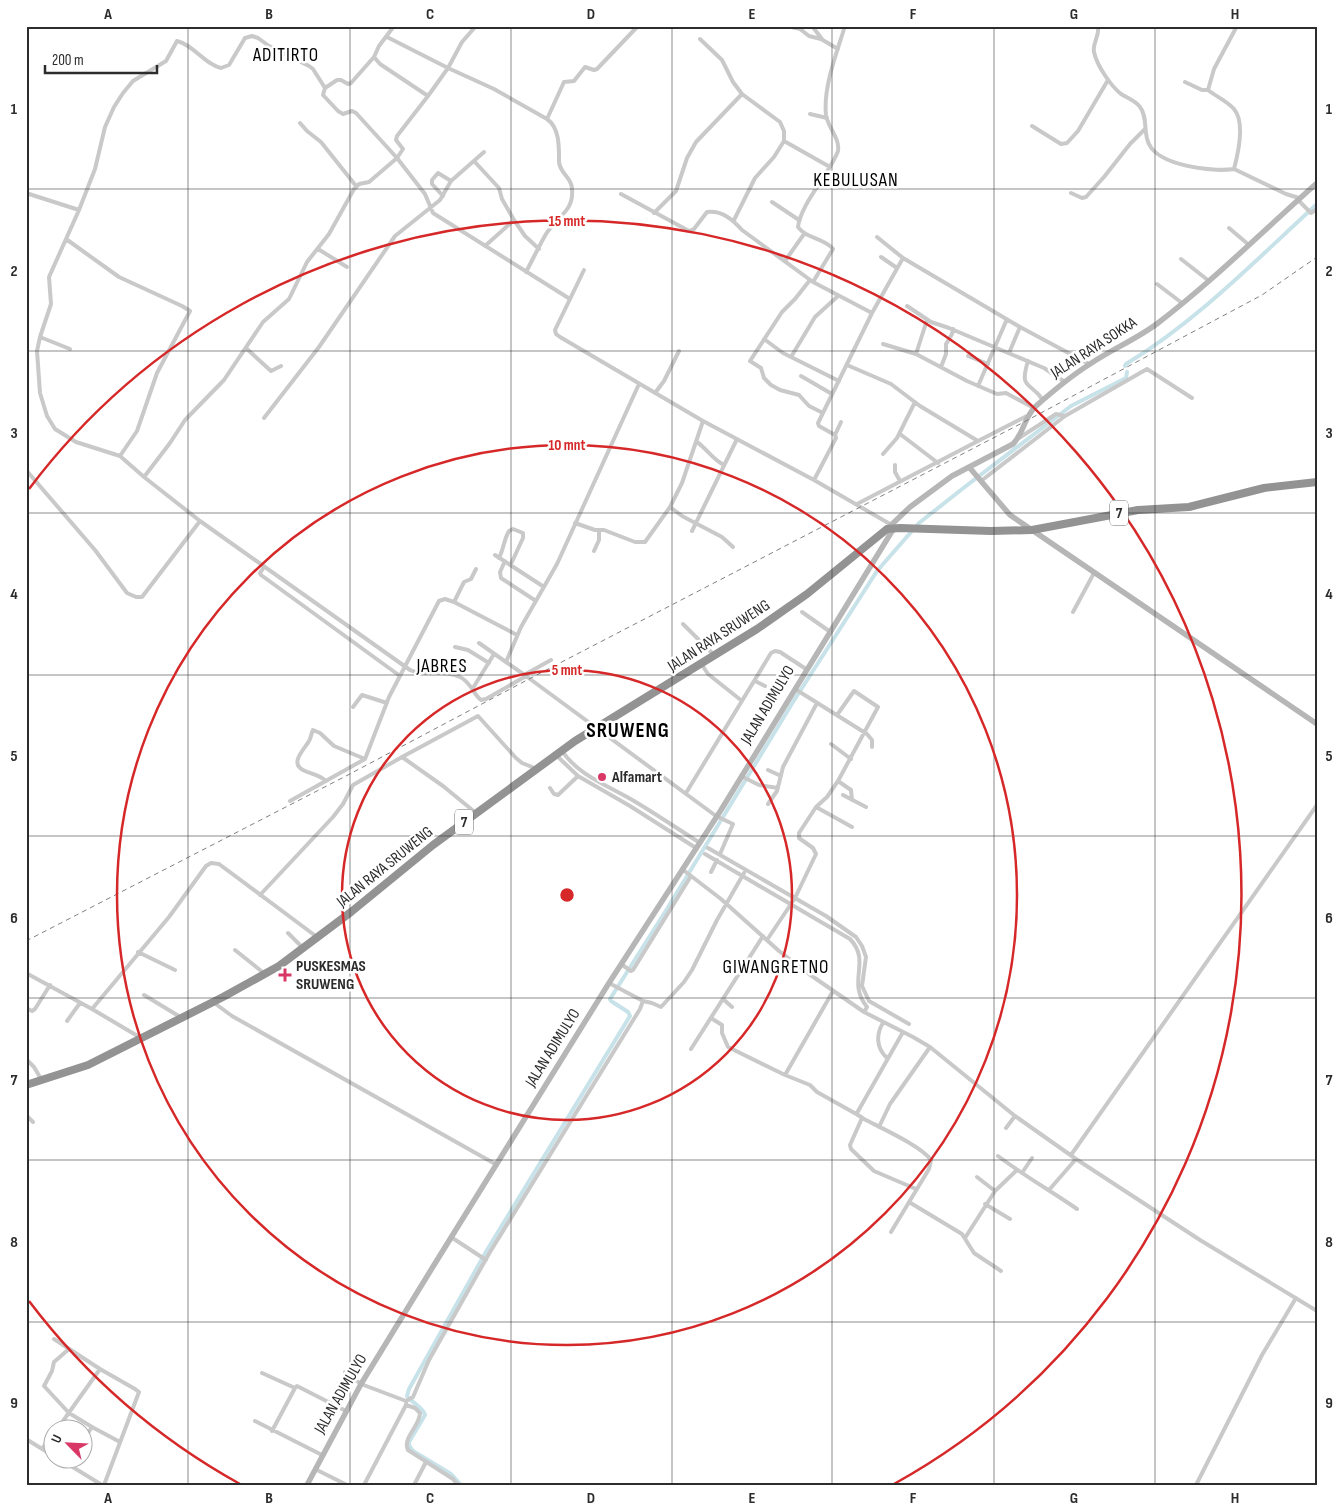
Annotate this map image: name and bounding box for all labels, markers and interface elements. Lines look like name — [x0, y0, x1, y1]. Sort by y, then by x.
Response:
text: A — [103, 5, 112, 24]
text: B — [265, 5, 273, 24]
text: C — [426, 5, 434, 24]
text: D — [587, 5, 595, 24]
text: E — [749, 5, 756, 24]
text: F — [910, 5, 917, 24]
text: G — [1070, 5, 1078, 24]
text: H — [1231, 5, 1239, 24]
scale bar — [45, 42, 158, 74]
district label: ADITIRTO — [252, 44, 319, 67]
text: 200 m — [52, 51, 84, 70]
text: 1 — [11, 100, 18, 119]
text: 1 — [1326, 100, 1333, 119]
district label: KEBULUSAN — [813, 169, 899, 192]
text: 15 mnt — [549, 212, 585, 231]
text: 2 — [10, 262, 18, 281]
text: 2 — [1325, 262, 1333, 281]
street label: JALAN RAYA SOKKA — [1047, 313, 1141, 383]
text: 3 — [10, 424, 18, 443]
text: 3 — [1325, 424, 1333, 443]
text: 10 mnt — [548, 436, 586, 455]
road number: 7 — [1110, 500, 1128, 526]
text: 4 — [10, 585, 18, 604]
text: 4 — [1325, 585, 1333, 604]
street label: JALAN RAYA SRUWENG — [664, 596, 774, 677]
district label: JABRES — [415, 655, 468, 678]
text: 5 mnt — [552, 661, 582, 680]
street label: JALAN ADIMULYO — [737, 662, 799, 749]
district label: SRUWENG — [586, 718, 670, 743]
text: 5 — [10, 747, 18, 766]
text: 5 — [1325, 747, 1333, 766]
place label: Alfamart — [611, 768, 662, 787]
marker: Alfamart — [596, 771, 608, 783]
road number: 7 — [455, 810, 473, 834]
street label: JALAN RAYA SRUWENG — [332, 823, 437, 912]
centre of rings — [558, 886, 576, 904]
text: 6 — [10, 909, 18, 928]
text: 6 — [1325, 909, 1333, 928]
district label: GIWANGRETNO — [722, 956, 830, 979]
place label: PUSKESMAS SRUWENG — [296, 957, 366, 994]
marker: PUSKESMAS SRUWENG — [278, 968, 292, 982]
street label: JALAN ADIMULYO — [521, 1005, 585, 1091]
text: 7 — [11, 1071, 18, 1090]
text: 7 — [1326, 1071, 1333, 1090]
text: 8 — [10, 1233, 18, 1252]
text: 8 — [1325, 1233, 1333, 1252]
street label: JALAN ADIMULYO — [310, 1351, 371, 1438]
text: 9 — [10, 1394, 18, 1413]
text: 9 — [1325, 1394, 1333, 1413]
north arrow — [42, 1418, 92, 1468]
text: U — [47, 1432, 66, 1446]
text: A — [103, 1489, 112, 1508]
text: B — [265, 1489, 273, 1508]
text: C — [426, 1489, 434, 1508]
text: D — [587, 1489, 595, 1508]
text: E — [749, 1489, 756, 1508]
text: F — [910, 1489, 917, 1508]
text: G — [1070, 1489, 1078, 1508]
text: H — [1231, 1489, 1239, 1508]

